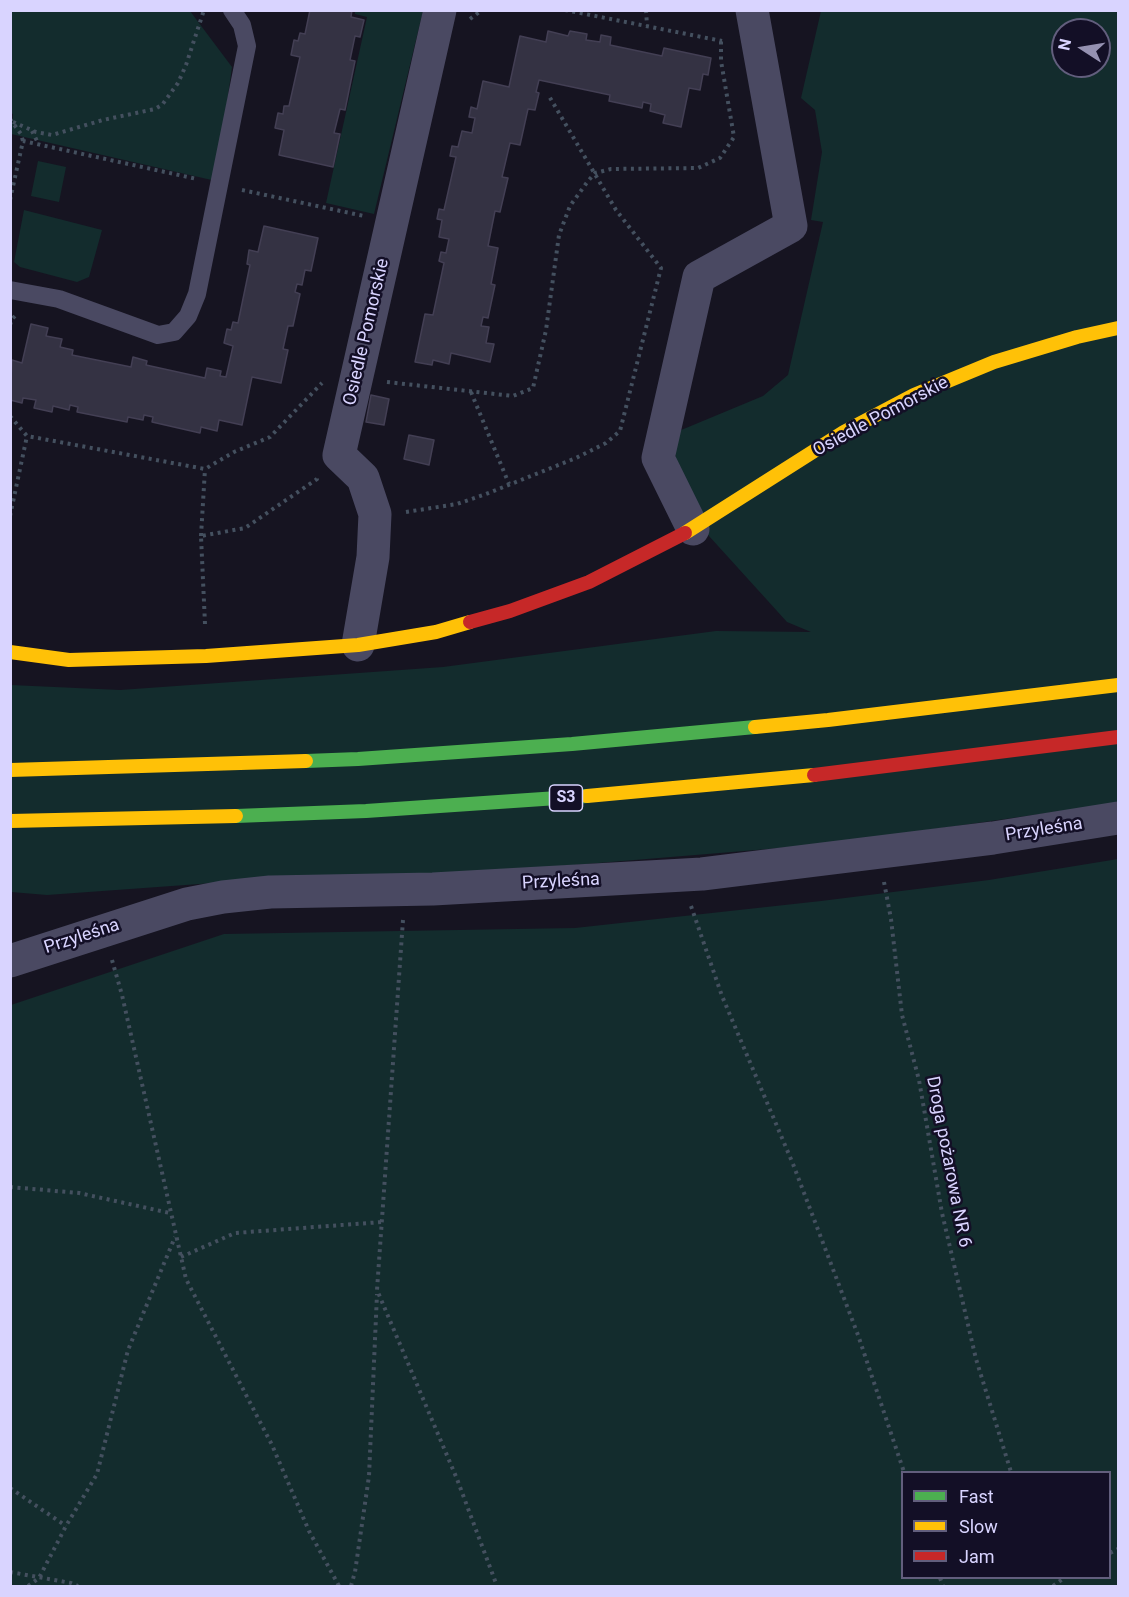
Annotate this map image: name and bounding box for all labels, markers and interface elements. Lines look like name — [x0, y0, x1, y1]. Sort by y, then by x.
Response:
north arrow — [1051, 18, 1111, 78]
text: N — [1054, 37, 1075, 52]
street label: Osiedle Pomorskie — [340, 256, 394, 408]
street label: Osiedle Pomorskie — [810, 372, 952, 462]
road number: S3 — [550, 785, 582, 811]
street label: Przyleśna — [1004, 813, 1084, 847]
street label: Przyleśna — [522, 869, 600, 895]
street label: Przyleśna — [42, 915, 122, 959]
street label: Droga pożarowa NR 6 — [921, 1075, 975, 1249]
legend — [901, 1471, 1111, 1579]
text: Fast — [959, 1486, 994, 1507]
text: Slow — [959, 1516, 998, 1537]
text: Jam — [959, 1546, 995, 1567]

